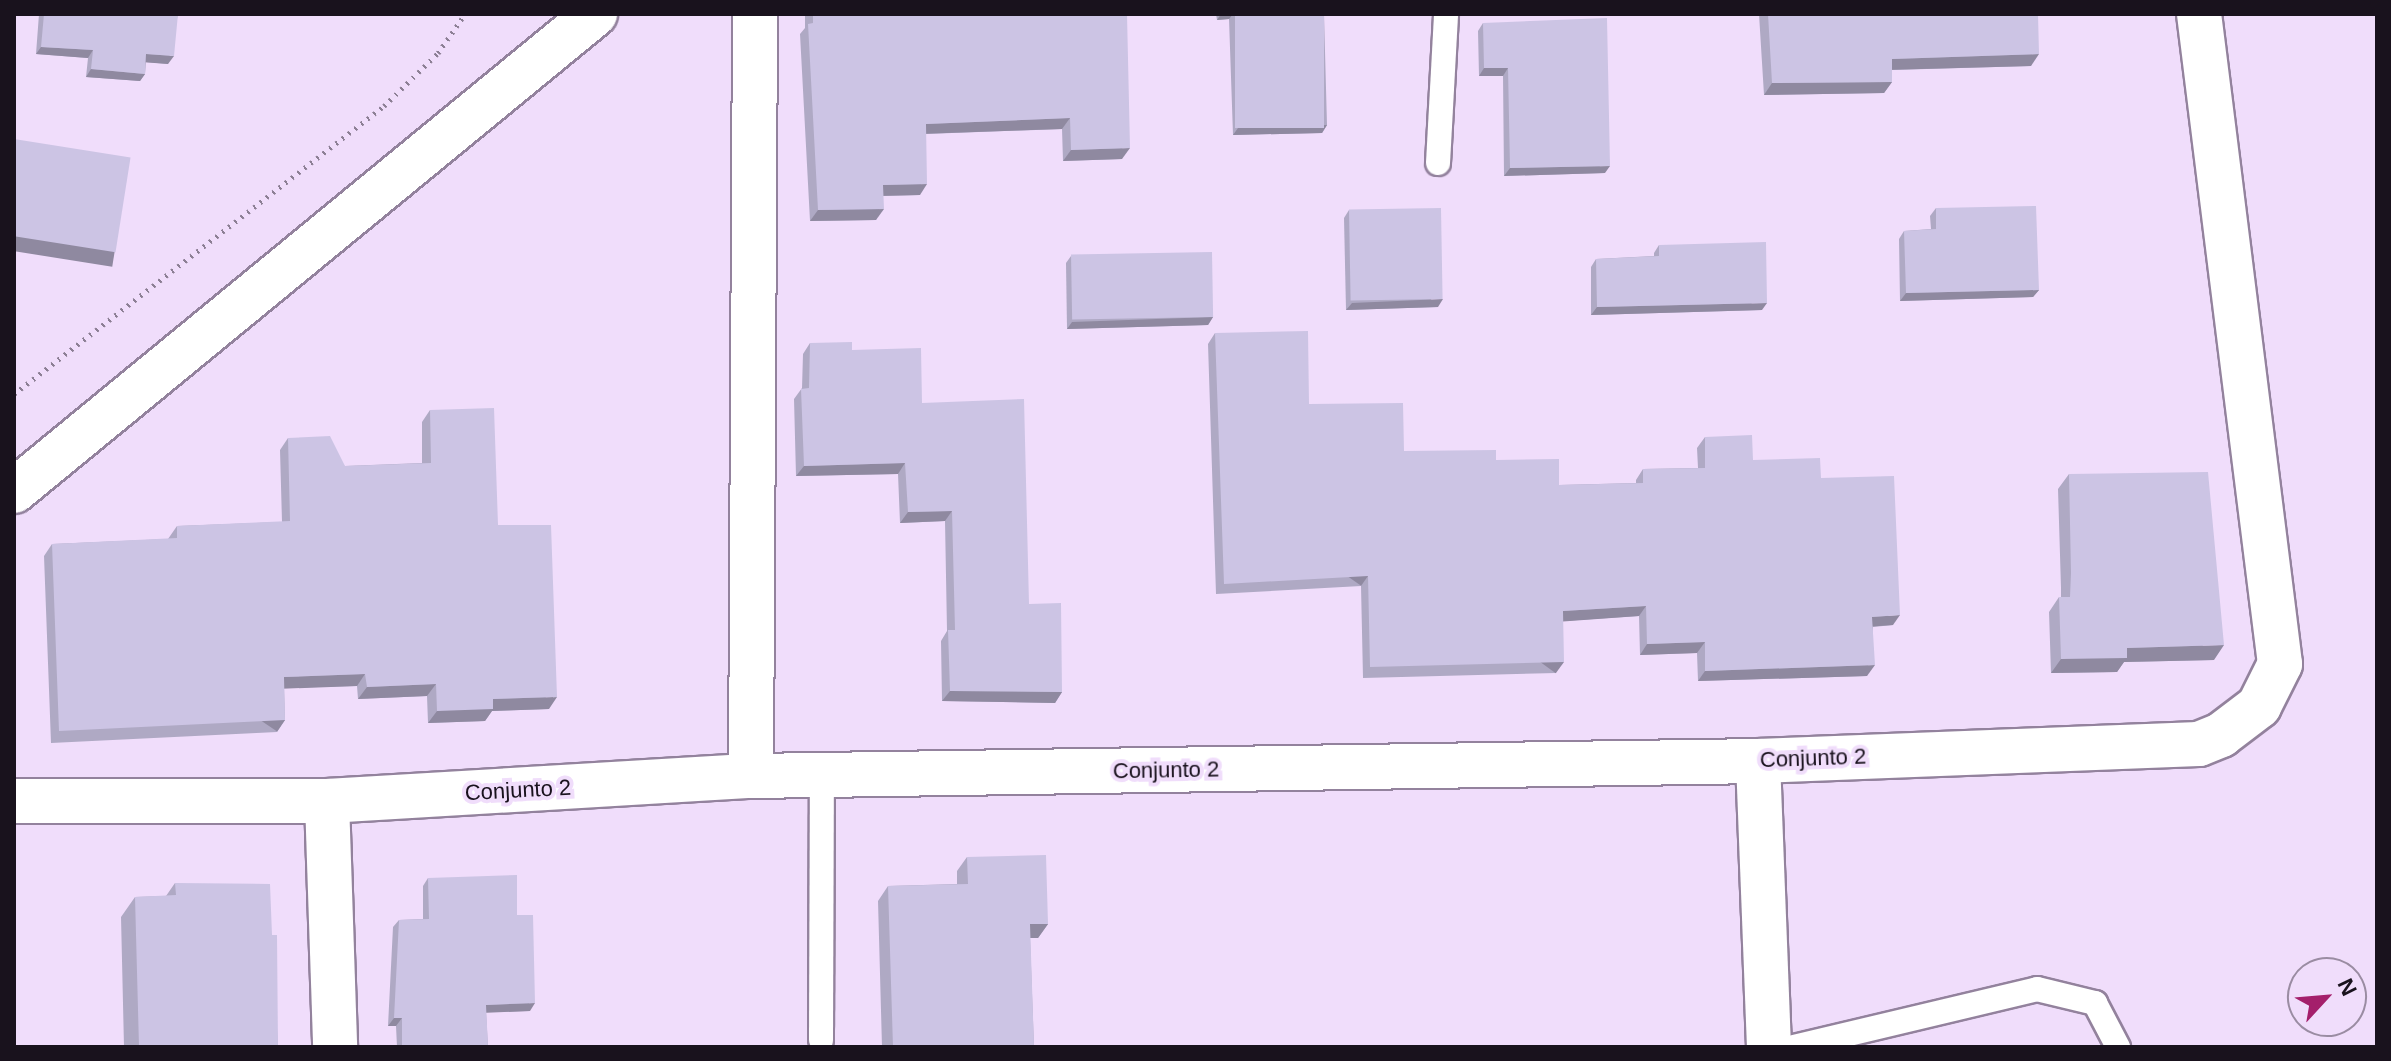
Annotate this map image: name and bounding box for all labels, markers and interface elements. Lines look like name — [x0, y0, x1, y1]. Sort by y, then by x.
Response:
street label: Conjunto 2 — [1759, 743, 1867, 773]
street label: Conjunto 2 — [1113, 756, 1219, 784]
street label: Conjunto 2 — [464, 774, 572, 806]
north arrow — [2287, 957, 2367, 1037]
text: N — [2333, 975, 2362, 1000]

